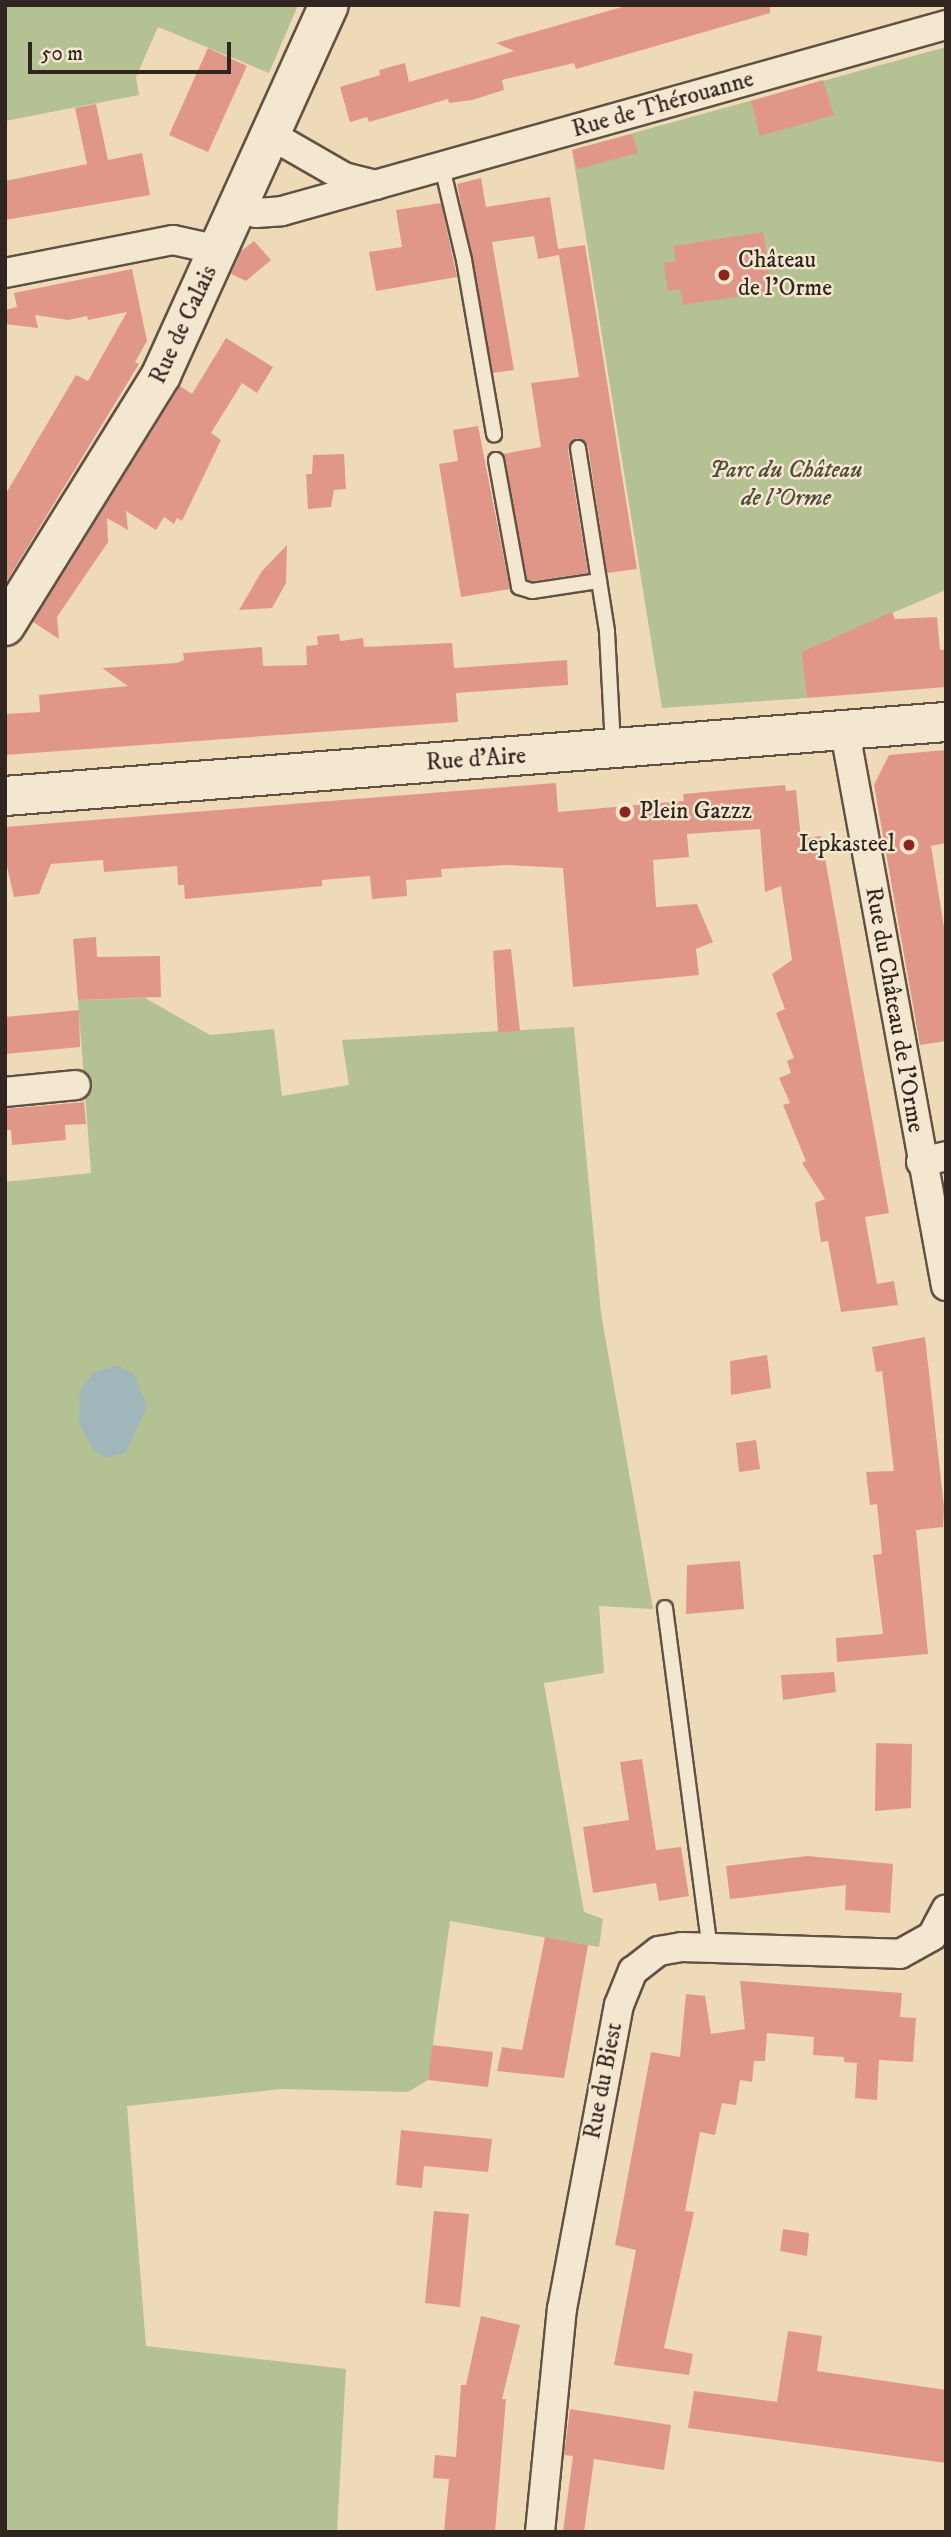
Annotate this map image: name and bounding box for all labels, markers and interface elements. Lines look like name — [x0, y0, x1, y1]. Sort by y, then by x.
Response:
scale bar — [32, 28, 234, 72]
text: 50 m — [41, 41, 83, 67]
street label: Rue de Thérouanne — [569, 65, 757, 145]
place label: Château de l'Orme — [738, 247, 832, 303]
street label: Rue de Calais — [144, 261, 224, 389]
marker: Château de l'Orme — [716, 267, 732, 283]
park label: Parc du Château de l'Orme — [709, 457, 863, 513]
street label: Rue d'Aire — [425, 742, 527, 778]
place label: Plein Gazzz — [639, 798, 752, 826]
marker: Plein Gazzz — [617, 804, 633, 820]
place label: Iepkasteel — [799, 831, 895, 859]
marker: Iepkasteel — [901, 837, 917, 853]
street label: Rue du Château de l'Orme — [858, 885, 930, 1135]
street label: Rue du Biest — [579, 2020, 629, 2142]

